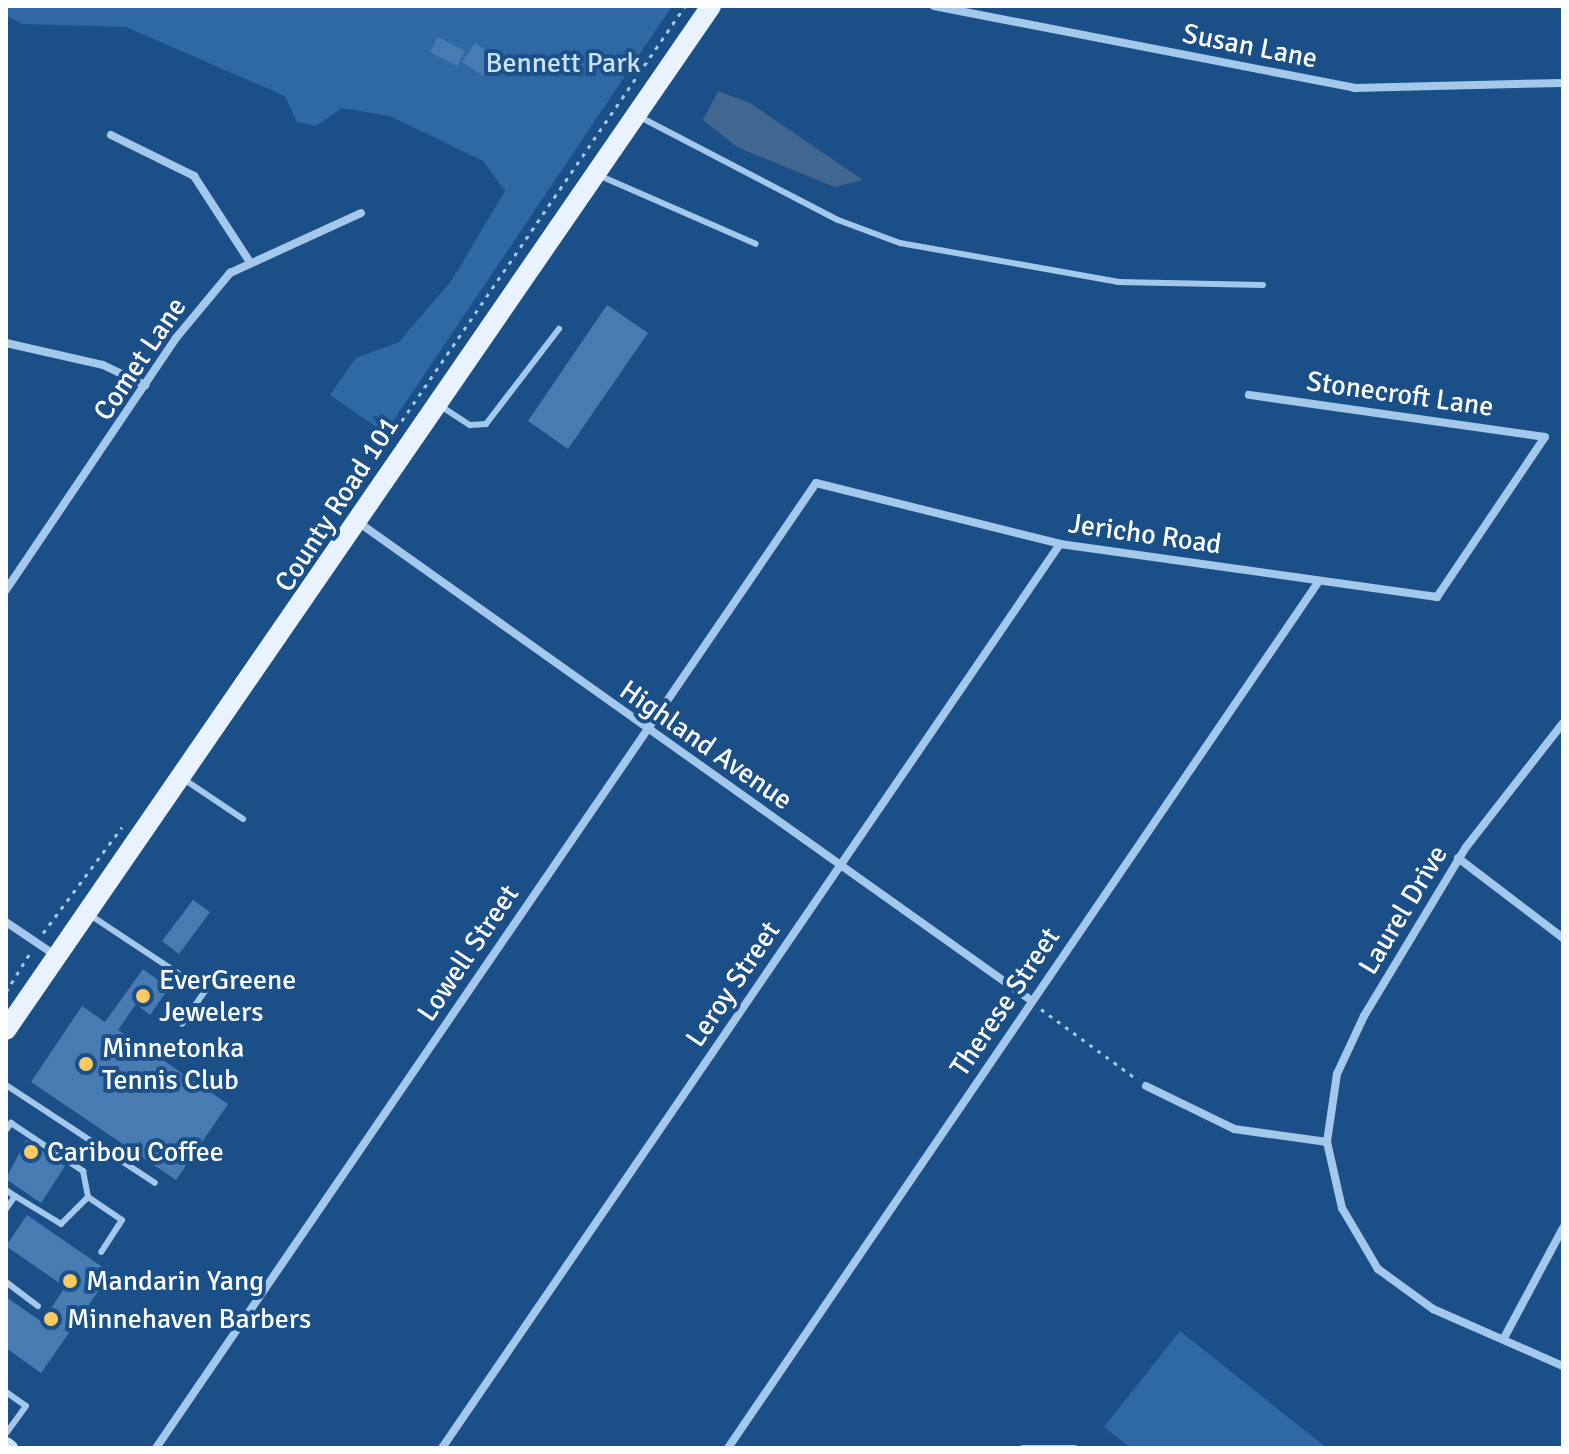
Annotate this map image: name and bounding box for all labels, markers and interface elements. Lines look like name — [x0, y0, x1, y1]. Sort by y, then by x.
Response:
street label: Susan Lane — [1180, 16, 1320, 76]
park label: Bennett Park — [485, 46, 641, 80]
street label: Comet Lane — [87, 291, 193, 427]
street label: Stonecroft Lane — [1304, 364, 1496, 424]
street label: County Road 101 — [268, 410, 406, 598]
street label: Jericho Road — [1066, 507, 1224, 561]
street label: Highland Avenue — [613, 673, 799, 817]
street label: Laurel Drive — [1351, 839, 1455, 981]
street label: Lowell Street — [410, 878, 526, 1028]
street label: Leroy Street — [679, 915, 787, 1053]
street label: Therese Street — [943, 921, 1067, 1083]
place label: EverGreene Jewelers — [159, 963, 296, 1029]
marker: EverGreene Jewelers — [134, 987, 152, 1005]
place label: Minnetonka Tennis Club — [102, 1031, 244, 1097]
marker: Minnetonka Tennis Club — [77, 1055, 95, 1073]
place label: Caribou Coffee — [47, 1135, 224, 1169]
marker: Caribou Coffee — [22, 1143, 40, 1161]
place label: Mandarin Yang — [86, 1264, 264, 1298]
marker: Mandarin Yang — [61, 1272, 79, 1290]
place label: Minnehaven Barbers — [67, 1302, 311, 1336]
marker: Minnehaven Barbers — [42, 1310, 60, 1328]

